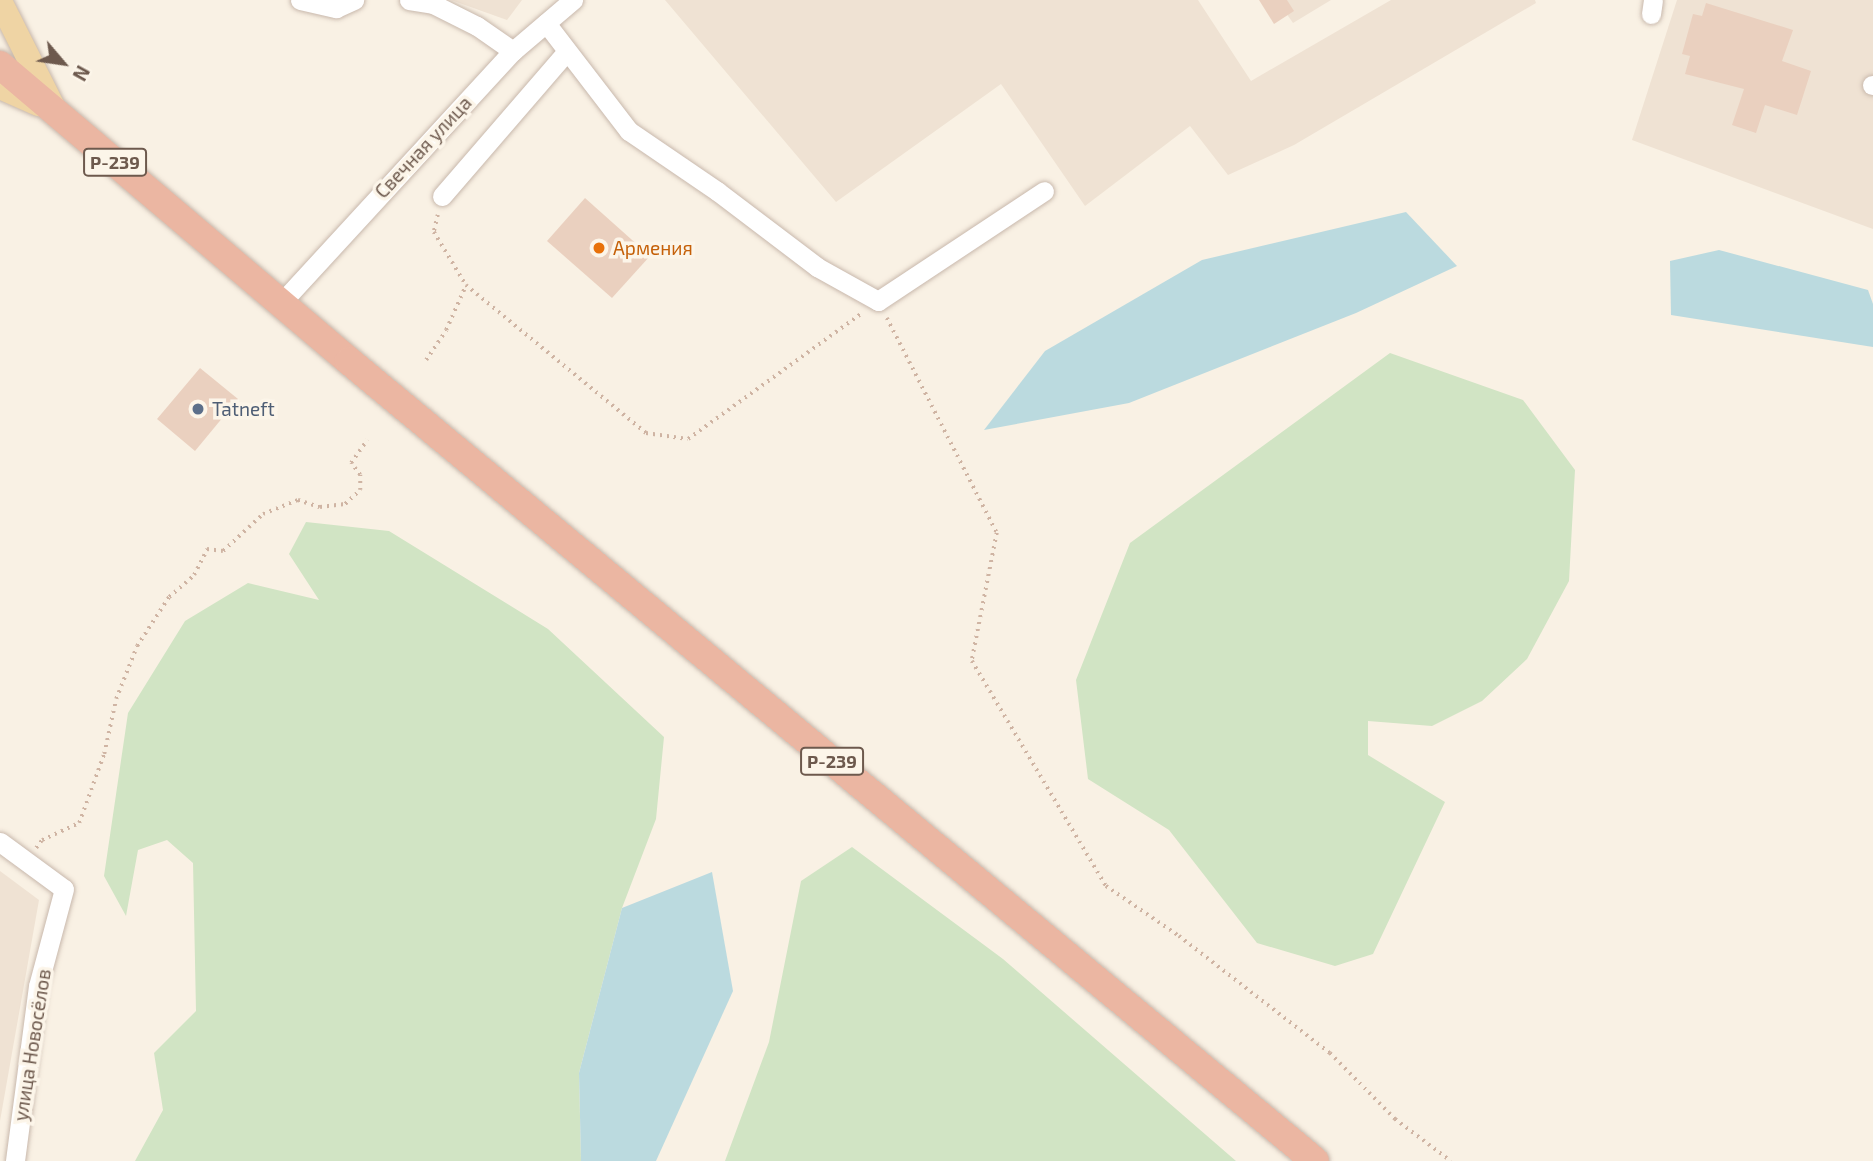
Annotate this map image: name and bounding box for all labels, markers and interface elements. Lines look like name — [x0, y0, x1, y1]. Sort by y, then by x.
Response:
north arrow — [28, 28, 98, 98]
text: N — [68, 62, 95, 85]
street label: Свечная улица — [370, 91, 476, 203]
road number: Р-239 — [82, 148, 148, 176]
place label: Армения — [613, 237, 693, 259]
marker: Армения — [591, 240, 607, 256]
place label: Tatneft — [212, 398, 275, 420]
marker: Tatneft — [190, 401, 206, 417]
road number: Р-239 — [799, 746, 865, 776]
street label: улица Новосёлов — [9, 967, 55, 1123]

